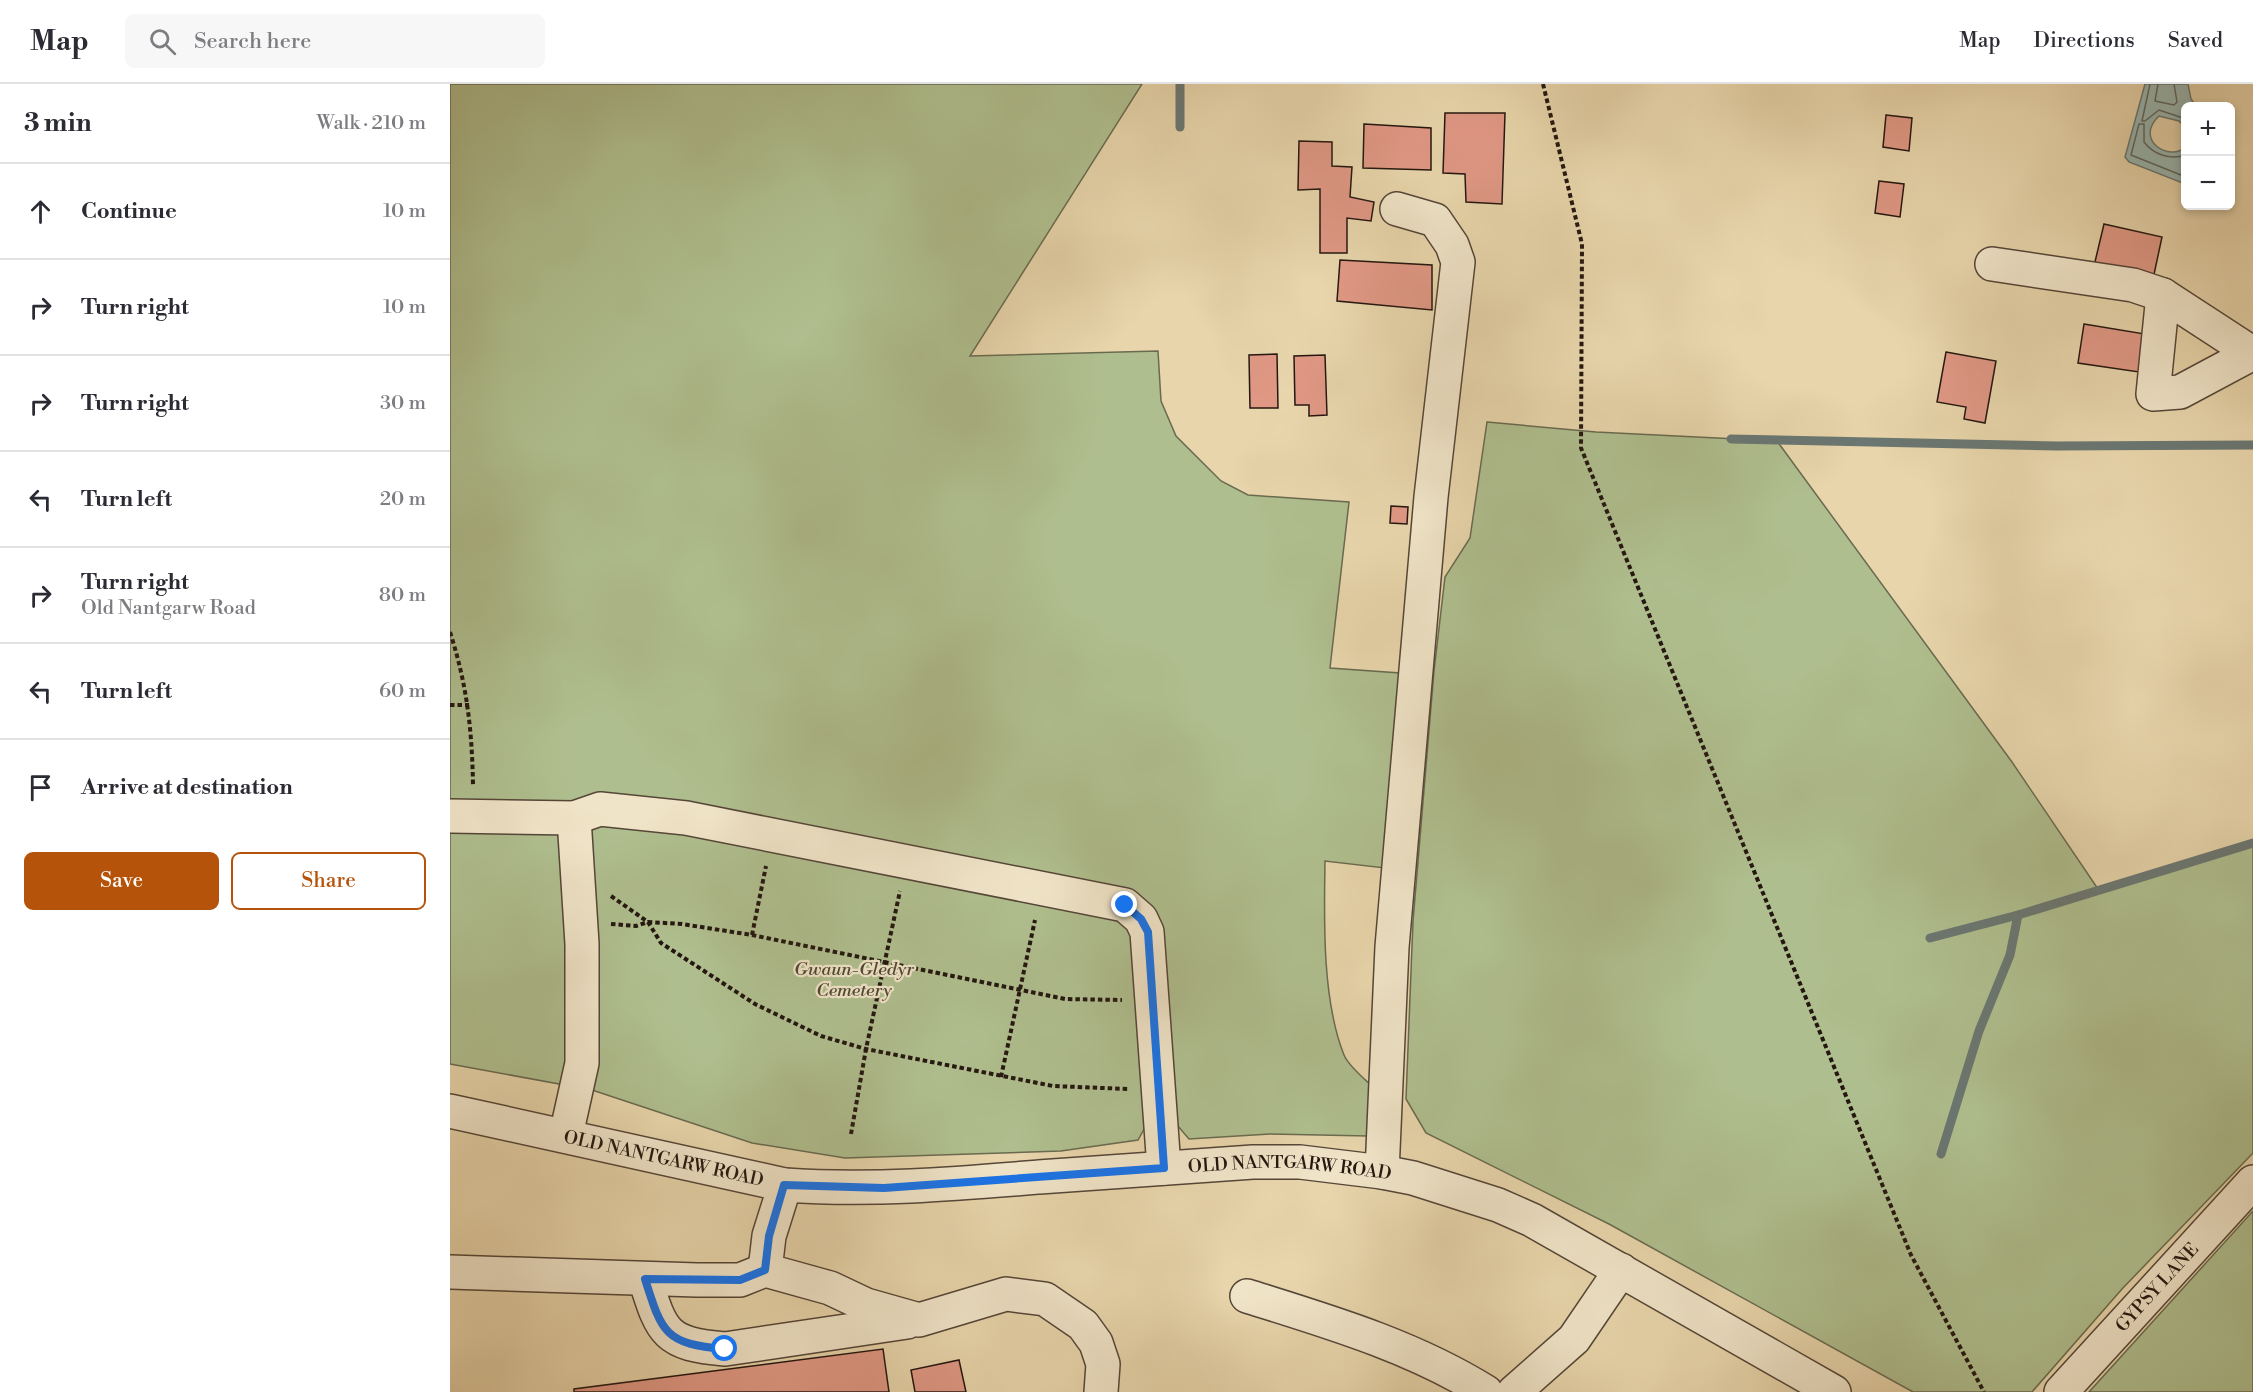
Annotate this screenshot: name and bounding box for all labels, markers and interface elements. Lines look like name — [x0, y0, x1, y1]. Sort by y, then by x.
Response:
search box — [125, 14, 545, 68]
text: Map — [30, 24, 89, 59]
icon: search — [146, 25, 179, 58]
text: Search here — [194, 28, 311, 55]
text: Map — [1959, 28, 2001, 54]
text: Directions — [2034, 28, 2135, 54]
text: Saved — [2168, 28, 2223, 54]
map controls — [2181, 102, 2235, 210]
button: + — [2181, 102, 2235, 156]
text: 3 min — [24, 107, 92, 139]
text: Walk · 210 m — [317, 111, 426, 136]
button: − — [2181, 156, 2235, 210]
icon: ahead — [24, 195, 57, 228]
text: Continue — [81, 198, 177, 225]
text: 10 m — [383, 199, 426, 224]
icon: right — [24, 291, 57, 324]
text: Turn right — [81, 294, 189, 321]
text: 10 m — [383, 295, 426, 320]
icon: right — [24, 387, 57, 420]
text: Turn right — [81, 390, 189, 417]
text: 30 m — [380, 391, 426, 416]
icon: left — [24, 483, 57, 516]
text: Turn left — [81, 486, 172, 513]
text: 20 m — [380, 487, 426, 512]
text: Turn right — [81, 569, 189, 596]
icon: right — [24, 579, 57, 612]
text: 80 m — [379, 583, 426, 608]
text: Old Nantgarw Road — [81, 596, 256, 621]
icon: left — [24, 675, 57, 708]
text: Turn left — [81, 678, 172, 705]
text: 60 m — [379, 679, 426, 704]
icon: arrive — [24, 771, 57, 804]
text: Arrive at destination — [81, 774, 293, 801]
button: Save — [24, 852, 219, 910]
button: Share — [231, 852, 426, 910]
route end — [1111, 891, 1137, 917]
park label: Gwaun-Gledyr Cemetery — [794, 958, 914, 1002]
street label: OLD NANTGARW ROAD — [562, 1125, 766, 1192]
street label: OLD NANTGARW ROAD — [1187, 1150, 1393, 1186]
street label: GYPSY LANE — [2111, 1238, 2204, 1337]
route start — [711, 1335, 737, 1361]

